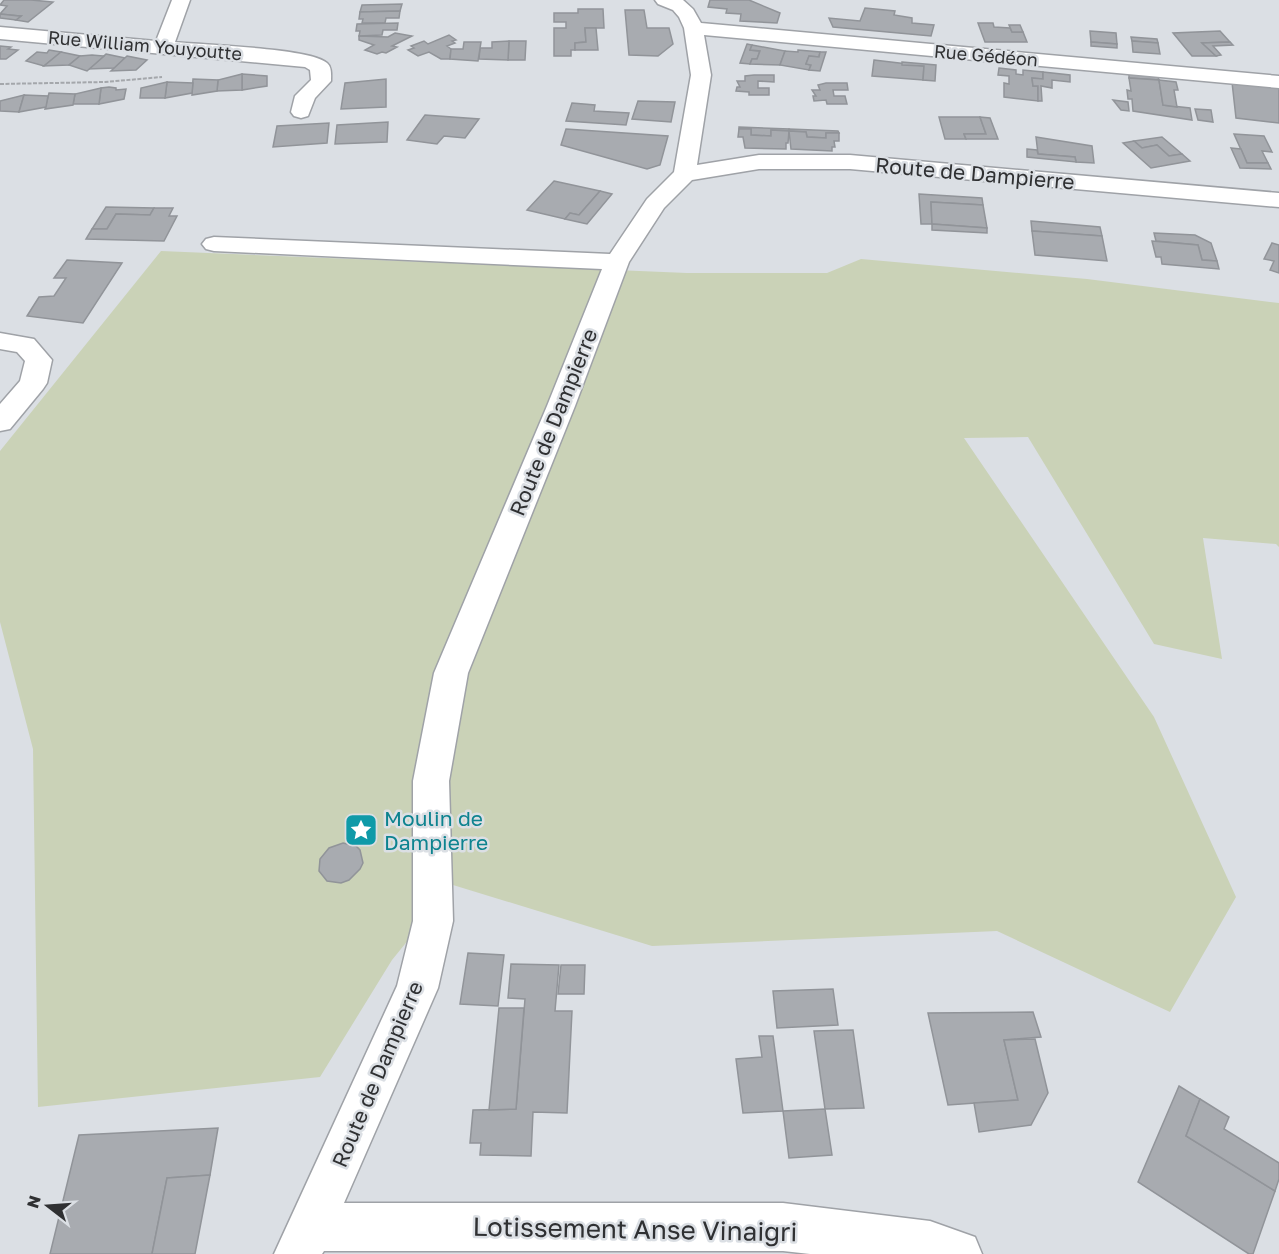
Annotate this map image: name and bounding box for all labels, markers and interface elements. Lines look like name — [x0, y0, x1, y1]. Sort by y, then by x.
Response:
street label: Rue William Youyoutte — [47, 26, 243, 64]
street label: Rue Gédéon — [933, 39, 1039, 71]
street label: Route de Dampierre — [874, 151, 1076, 195]
street label: Route de Dampierre — [504, 325, 602, 519]
place label: Moulin de Dampierre — [384, 805, 488, 855]
place icon: Moulin de Dampierre — [343, 812, 379, 848]
street label: Route de Dampierre — [326, 977, 428, 1171]
north arrow — [18, 1176, 78, 1236]
text: N — [22, 1193, 45, 1210]
street label: Lotissement Anse Vinaigri — [472, 1211, 798, 1247]

